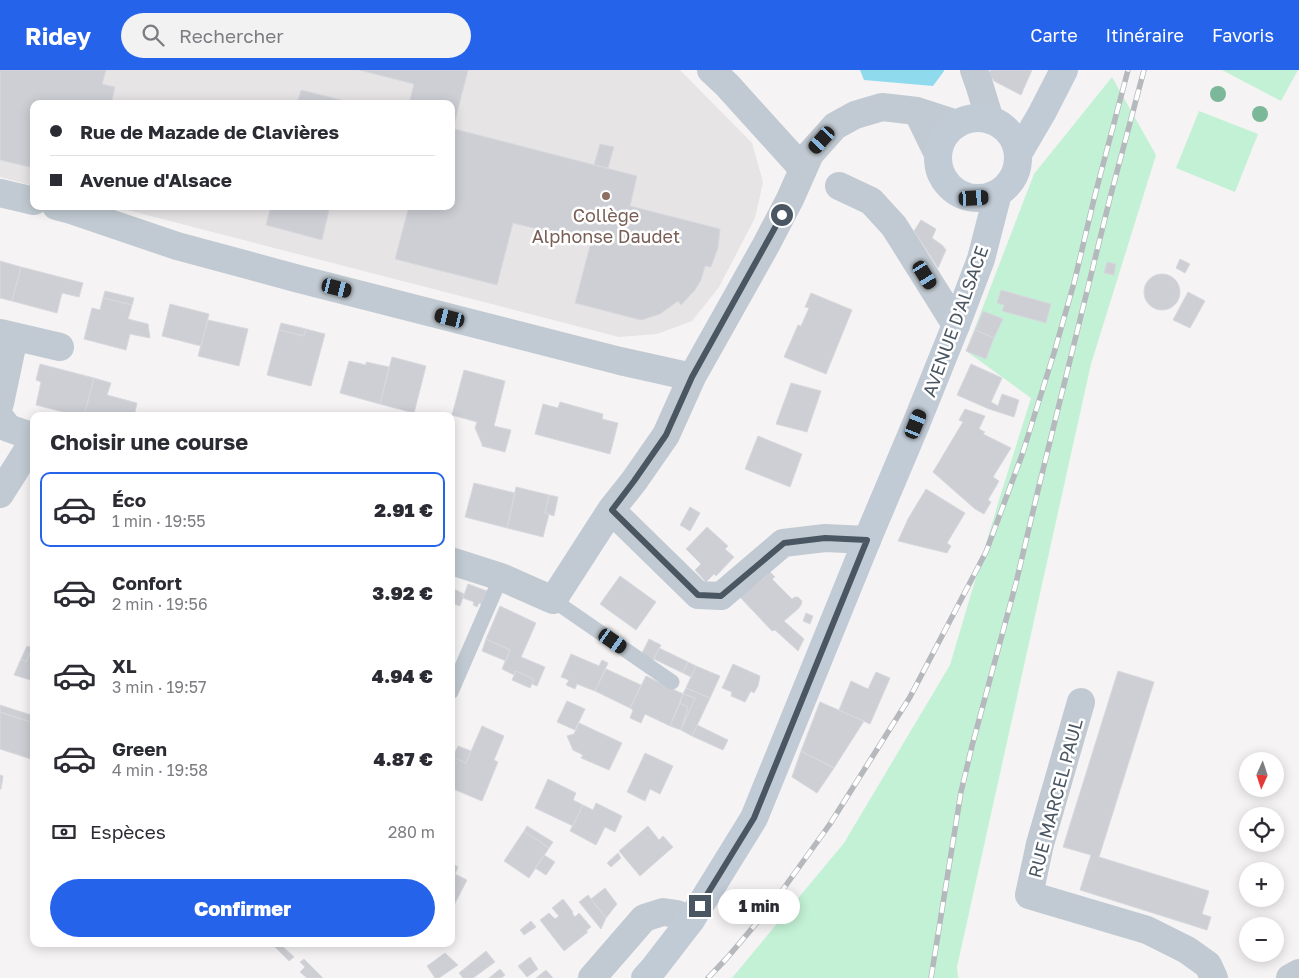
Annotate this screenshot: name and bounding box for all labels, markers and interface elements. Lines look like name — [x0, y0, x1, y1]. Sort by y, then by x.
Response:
search box — [121, 13, 471, 58]
text: Ridey — [25, 21, 91, 50]
icon: search — [139, 21, 167, 49]
text: Rechercher — [179, 24, 284, 47]
text: Carte — [1030, 24, 1078, 46]
text: Itinéraire — [1106, 24, 1184, 46]
text: Favoris — [1212, 24, 1274, 46]
text: Rue de Mazade de Clavières — [80, 120, 339, 143]
car — [806, 124, 837, 156]
text: Avenue d'Alsace — [80, 168, 232, 191]
marker: Collège Alphonse Daudet — [600, 190, 612, 202]
car — [958, 190, 989, 206]
place label: Collège Alphonse Daudet — [532, 204, 680, 247]
route start — [771, 204, 793, 226]
street label: AVENUE D'ALSACE — [917, 242, 993, 400]
car — [910, 258, 939, 292]
car — [320, 277, 353, 299]
car — [433, 307, 466, 329]
car — [903, 407, 928, 441]
text: Choisir une course — [50, 428, 248, 455]
icon: car — [52, 487, 97, 532]
text: Éco — [112, 488, 146, 511]
text: 2.91 € — [374, 498, 433, 521]
text: 1 min · 19:55 — [112, 511, 206, 531]
icon: car — [52, 570, 97, 615]
text: Confort — [112, 571, 182, 594]
text: 3.92 € — [372, 581, 433, 604]
text: 2 min · 19:56 — [112, 594, 208, 614]
car — [596, 626, 629, 656]
icon: car — [52, 653, 97, 698]
text: XL — [112, 654, 137, 677]
text: 4.94 € — [372, 664, 433, 687]
text: 3 min · 19:57 — [112, 677, 206, 697]
street label: RUE MARCEL PAUL — [1023, 716, 1087, 880]
icon: car — [52, 736, 97, 781]
text: Green — [112, 737, 167, 760]
text: 4.87 € — [373, 747, 433, 770]
north arrow — [1239, 752, 1284, 798]
map controls — [1239, 752, 1284, 962]
text: 4 min · 19:58 — [112, 760, 208, 780]
button: locate — [1239, 807, 1284, 852]
icon: cash — [50, 818, 78, 846]
text: Espèces — [90, 820, 166, 843]
text: 280 m — [388, 822, 435, 842]
button: + — [1239, 862, 1284, 907]
button: Confirmer — [50, 879, 435, 937]
callout: 1 min — [718, 888, 800, 924]
route end — [689, 895, 711, 917]
text: 1 min — [739, 896, 779, 916]
button: − — [1239, 917, 1284, 962]

